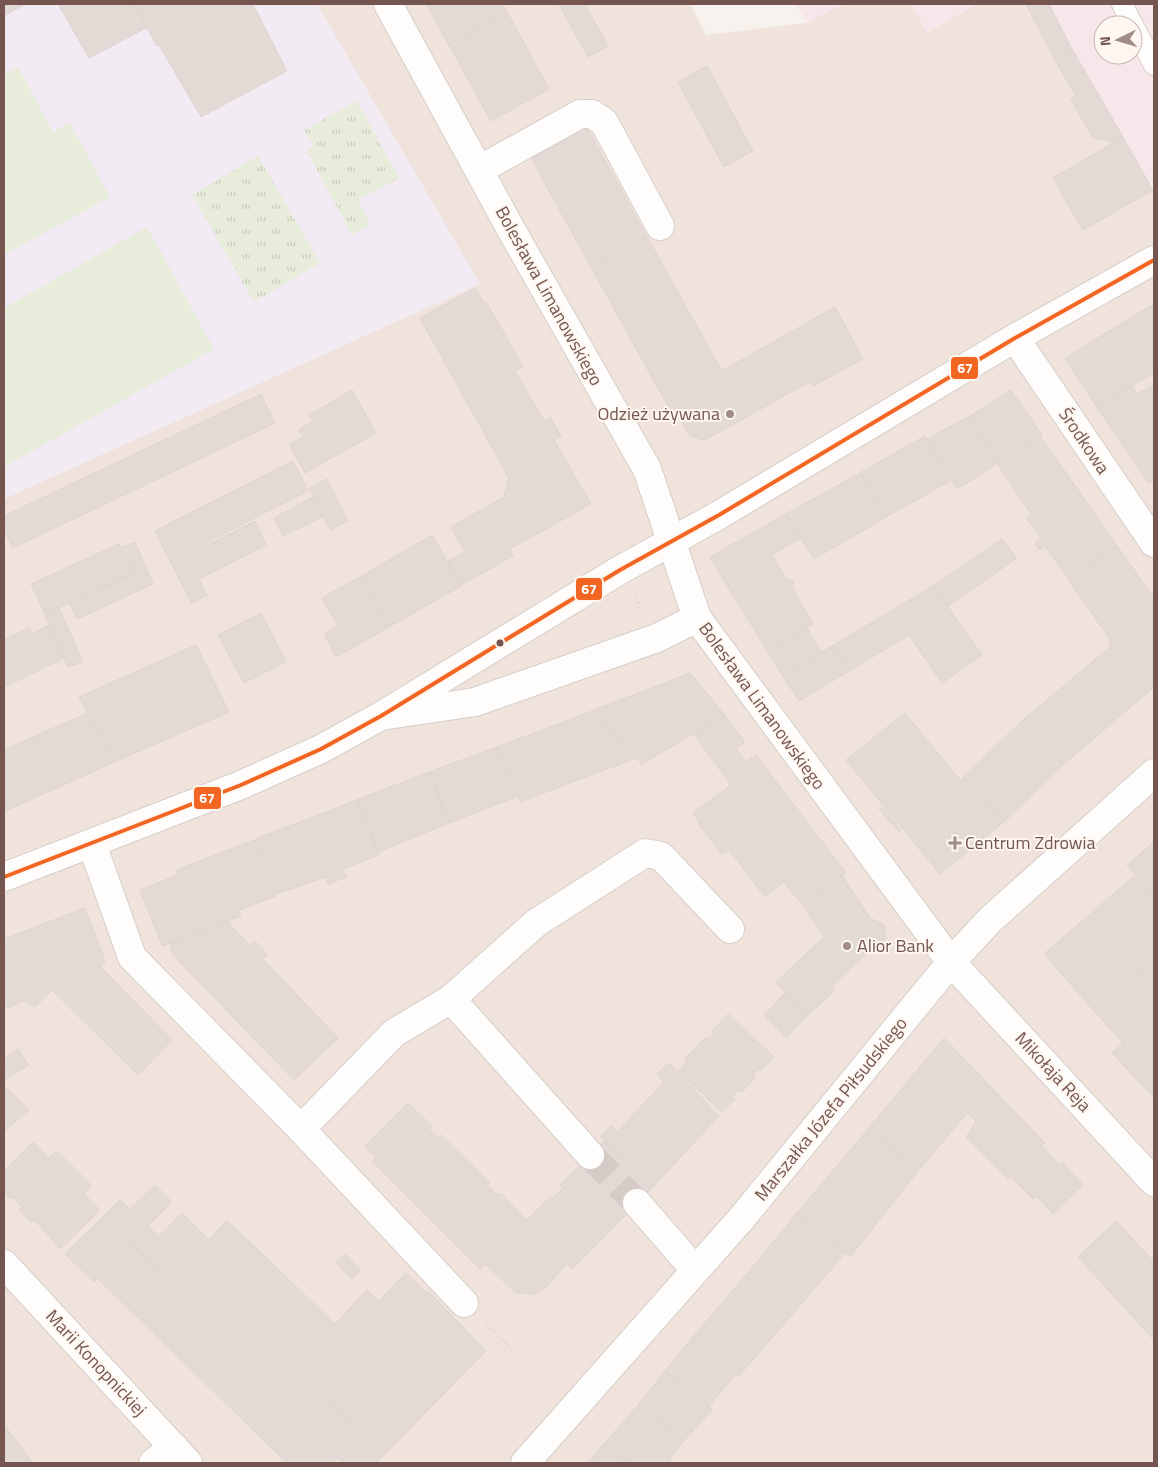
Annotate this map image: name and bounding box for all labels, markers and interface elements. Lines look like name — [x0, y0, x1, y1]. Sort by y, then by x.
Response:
north arrow — [1093, 15, 1143, 65]
text: N — [1094, 35, 1115, 47]
street label: Bolesława Limanowskiego — [489, 201, 610, 390]
line badge: 67 — [950, 356, 979, 380]
text: 67 — [957, 357, 973, 378]
place label: Odzież używana — [597, 400, 720, 427]
street label: Środkowa — [1052, 402, 1117, 479]
marker: Odzież używana — [724, 408, 736, 420]
line badge: 67 — [575, 577, 603, 601]
text: 67 — [581, 578, 597, 599]
street label: Bolesława Limanowskiego — [692, 616, 833, 795]
unlabelled marker — [495, 638, 505, 648]
line badge: 67 — [193, 786, 222, 810]
text: 67 — [199, 787, 215, 808]
place label: Centrum Zdrowia — [965, 829, 1096, 856]
marker: Centrum Zdrowia — [949, 837, 961, 849]
place label: Alior Bank — [857, 932, 934, 959]
marker: Alior Bank — [841, 940, 853, 952]
street label: Marszałka Józefa Piłsudskiego — [748, 1011, 914, 1207]
street label: Mikołaja Reja — [1009, 1025, 1098, 1118]
street label: Marii Konopnickiej — [40, 1303, 153, 1422]

